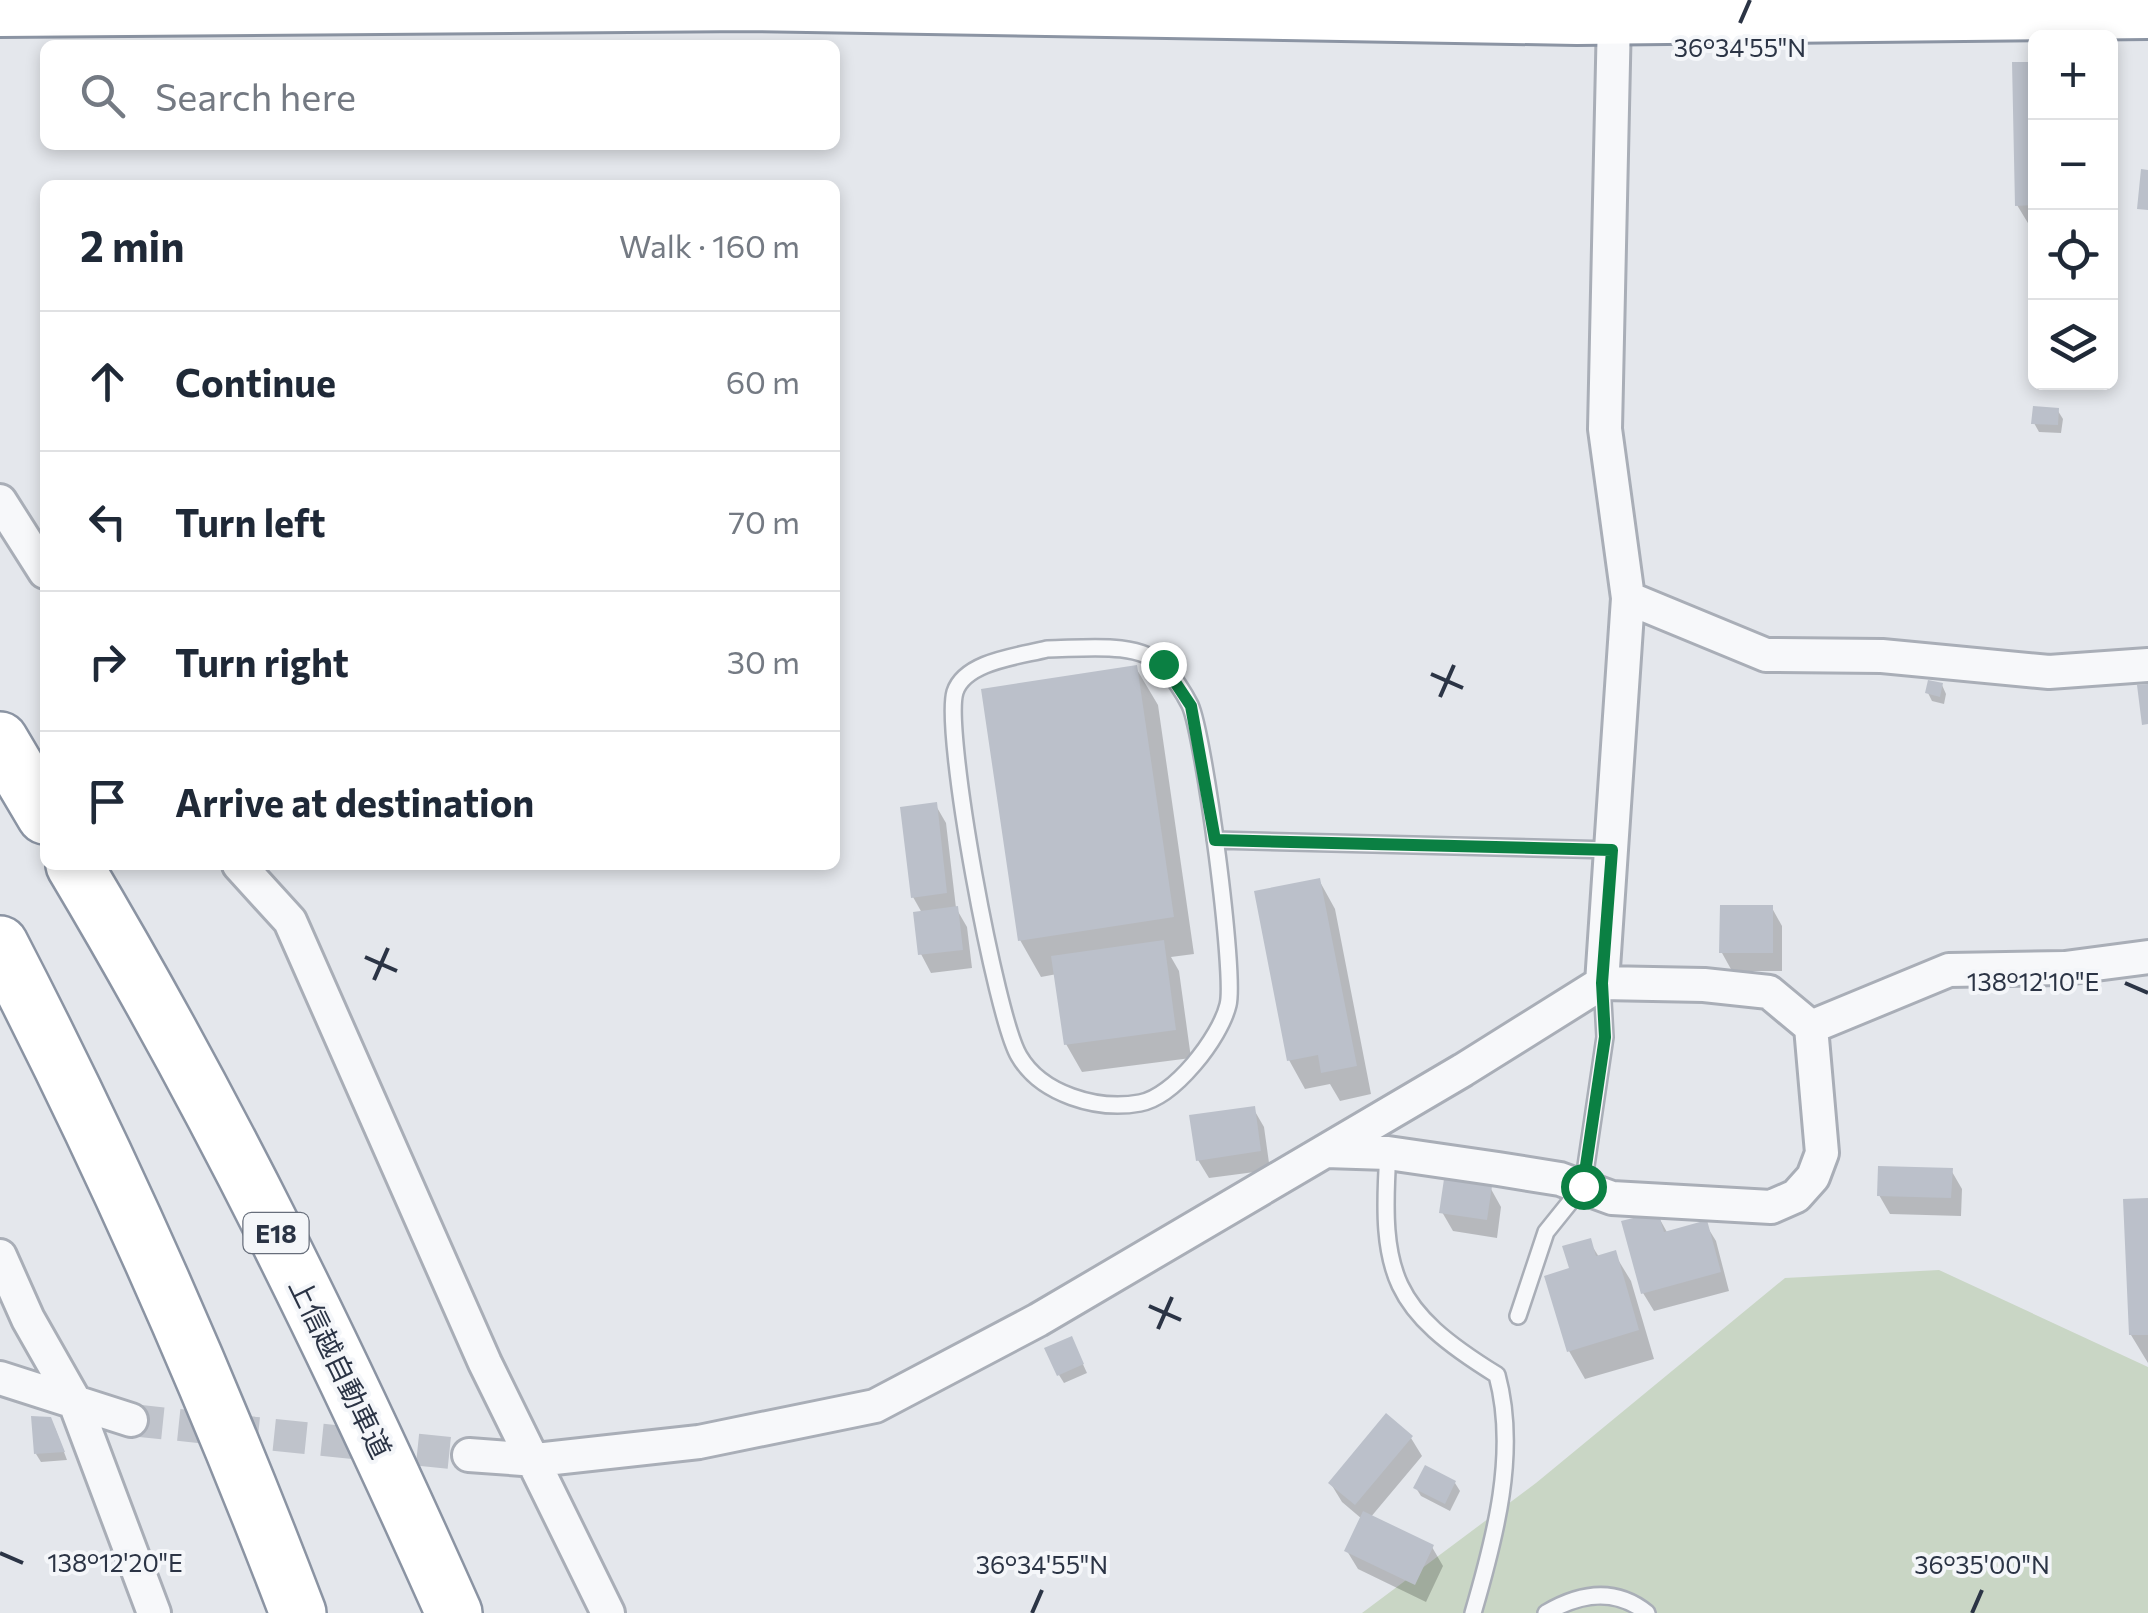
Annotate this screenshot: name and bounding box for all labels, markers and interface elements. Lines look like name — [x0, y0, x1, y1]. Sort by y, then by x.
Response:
map controls — [2028, 30, 2118, 390]
button: + — [2028, 30, 2118, 120]
text: 36°34'55"N — [1674, 32, 1806, 62]
search box — [40, 40, 840, 150]
icon: search — [75, 68, 130, 123]
text: Search here — [155, 72, 356, 119]
button: − — [2028, 120, 2118, 210]
button: locate — [2028, 210, 2118, 300]
text: 2 min — [80, 219, 185, 271]
text: Walk · 160 m — [619, 225, 800, 265]
button: layers — [2028, 300, 2118, 390]
icon: ahead — [80, 354, 135, 409]
text: Continue — [175, 358, 336, 405]
text: 60 m — [726, 361, 800, 401]
icon: left — [80, 494, 135, 549]
text: Turn left — [175, 498, 326, 545]
text: 70 m — [728, 501, 800, 541]
icon: right — [80, 634, 135, 689]
text: Turn right — [175, 638, 349, 685]
text: 30 m — [727, 641, 800, 681]
route end — [1141, 642, 1187, 688]
icon: arrive — [80, 774, 135, 829]
text: Arrive at destination — [175, 778, 534, 825]
text: 138°12'10"E — [1967, 966, 2099, 996]
route start — [1561, 1164, 1607, 1210]
road number: E18 — [244, 1213, 308, 1253]
street label: 上信越自動車道 — [283, 1272, 399, 1464]
text: 138°12'20"E — [47, 1547, 183, 1577]
text: 36°34'55"N — [976, 1549, 1108, 1579]
text: 36°35'00"N — [1914, 1549, 2050, 1579]

